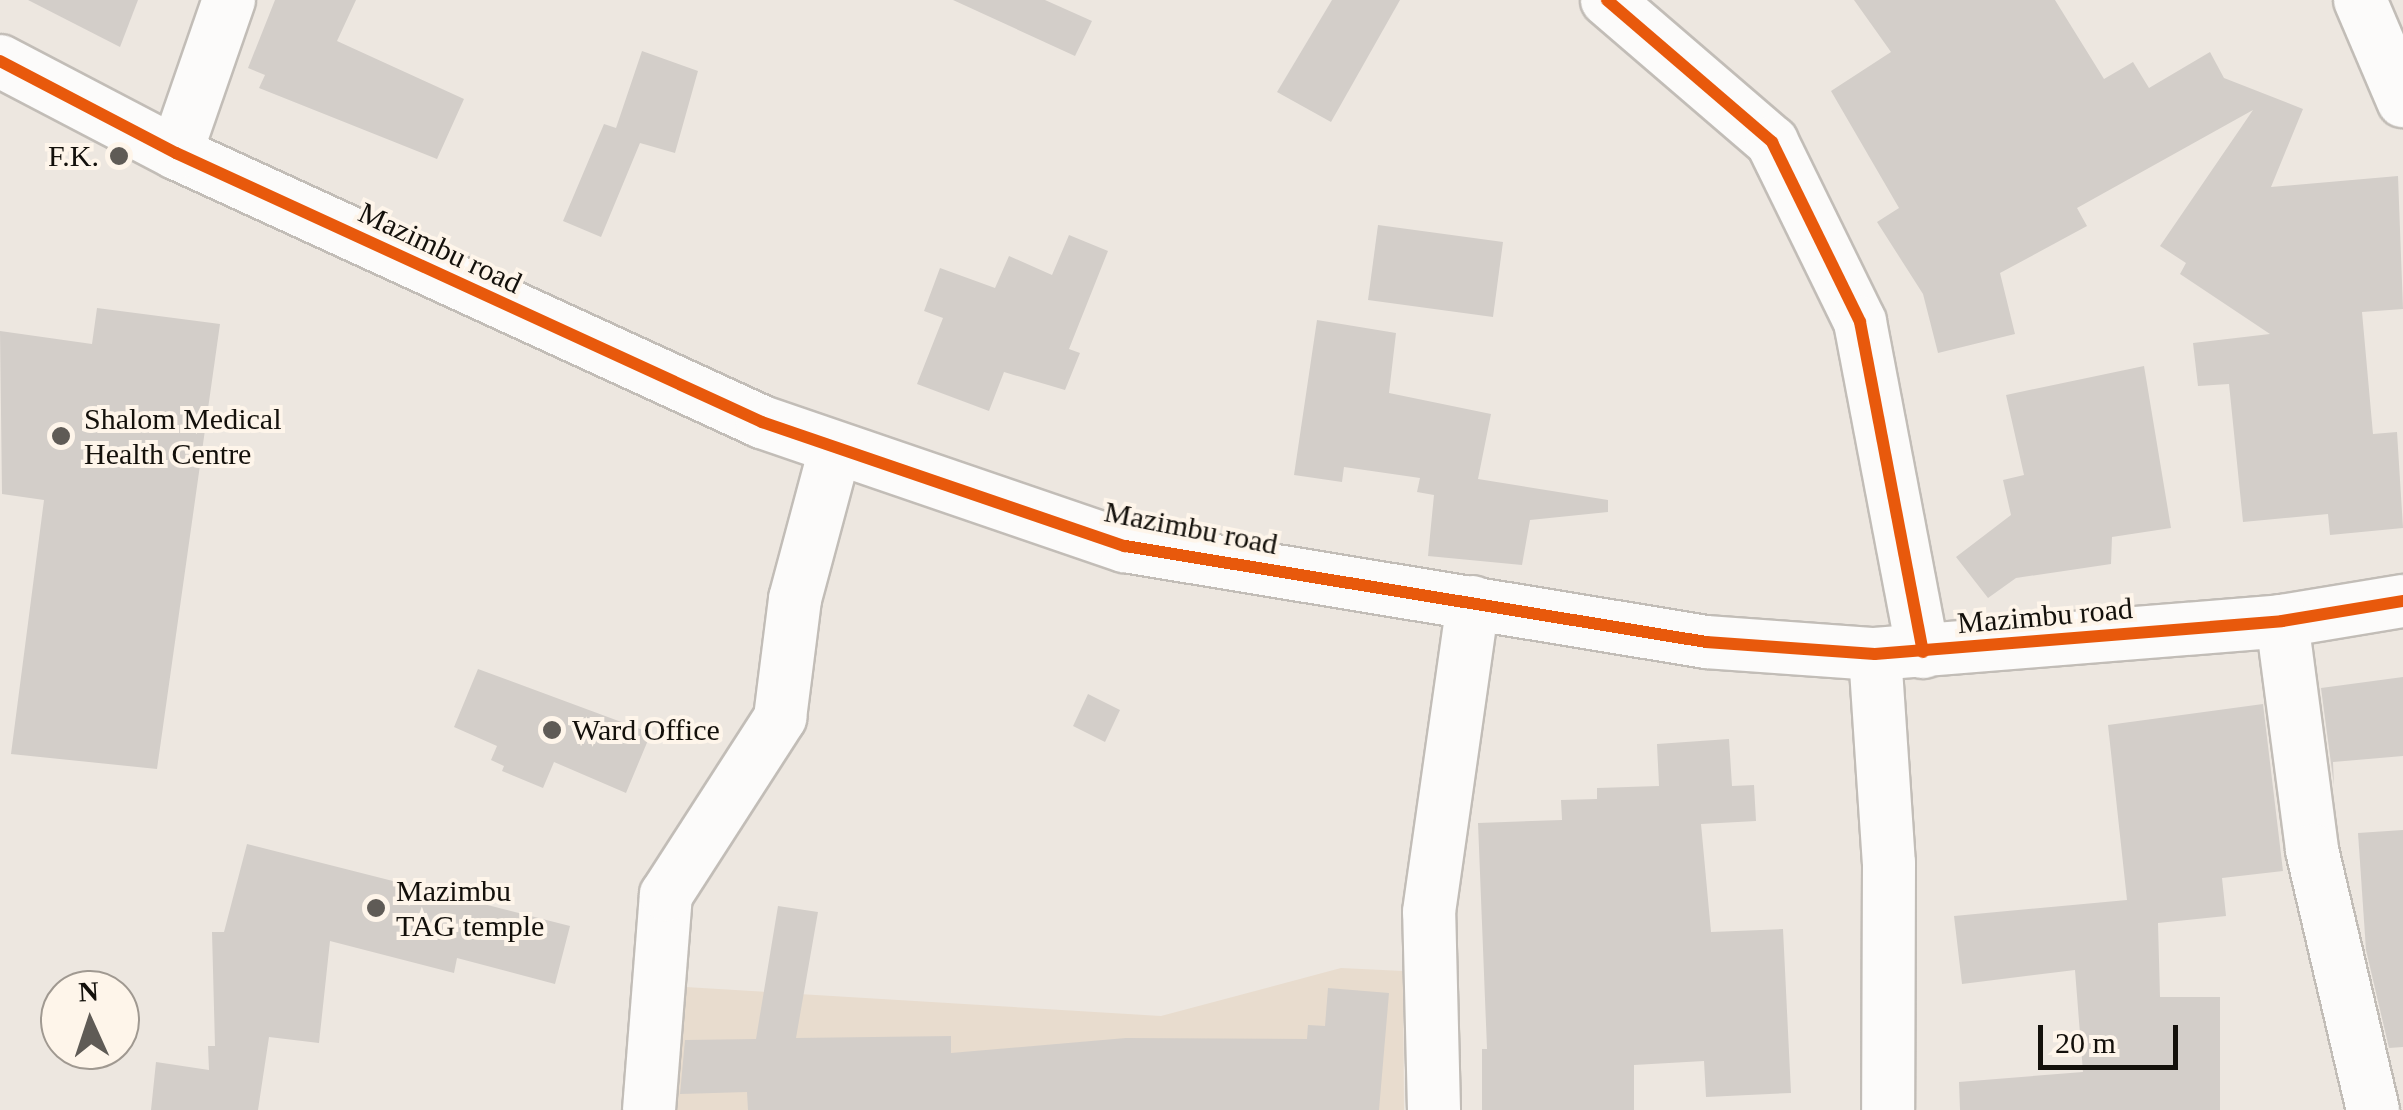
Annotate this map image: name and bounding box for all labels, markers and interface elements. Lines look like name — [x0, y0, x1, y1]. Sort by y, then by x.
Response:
place label: F.K. — [48, 138, 99, 174]
marker: F.K. — [108, 145, 130, 167]
street label: Mazimbu road — [353, 195, 527, 301]
place label: Shalom Medical Health Centre — [84, 401, 281, 472]
marker: Shalom Medical Health Centre — [48, 423, 74, 449]
street label: Mazimbu road — [1101, 494, 1281, 562]
street label: Mazimbu road — [1956, 590, 2134, 642]
place label: Ward Office — [572, 712, 720, 748]
marker: Ward Office — [541, 719, 563, 741]
place label: Mazimbu TAG temple — [396, 873, 544, 944]
marker: Mazimbu TAG temple — [365, 897, 387, 919]
north arrow — [40, 970, 140, 1070]
text: N — [78, 976, 99, 1008]
scale bar — [2043, 1005, 2183, 1067]
text: 20 m — [2055, 1026, 2116, 1059]

